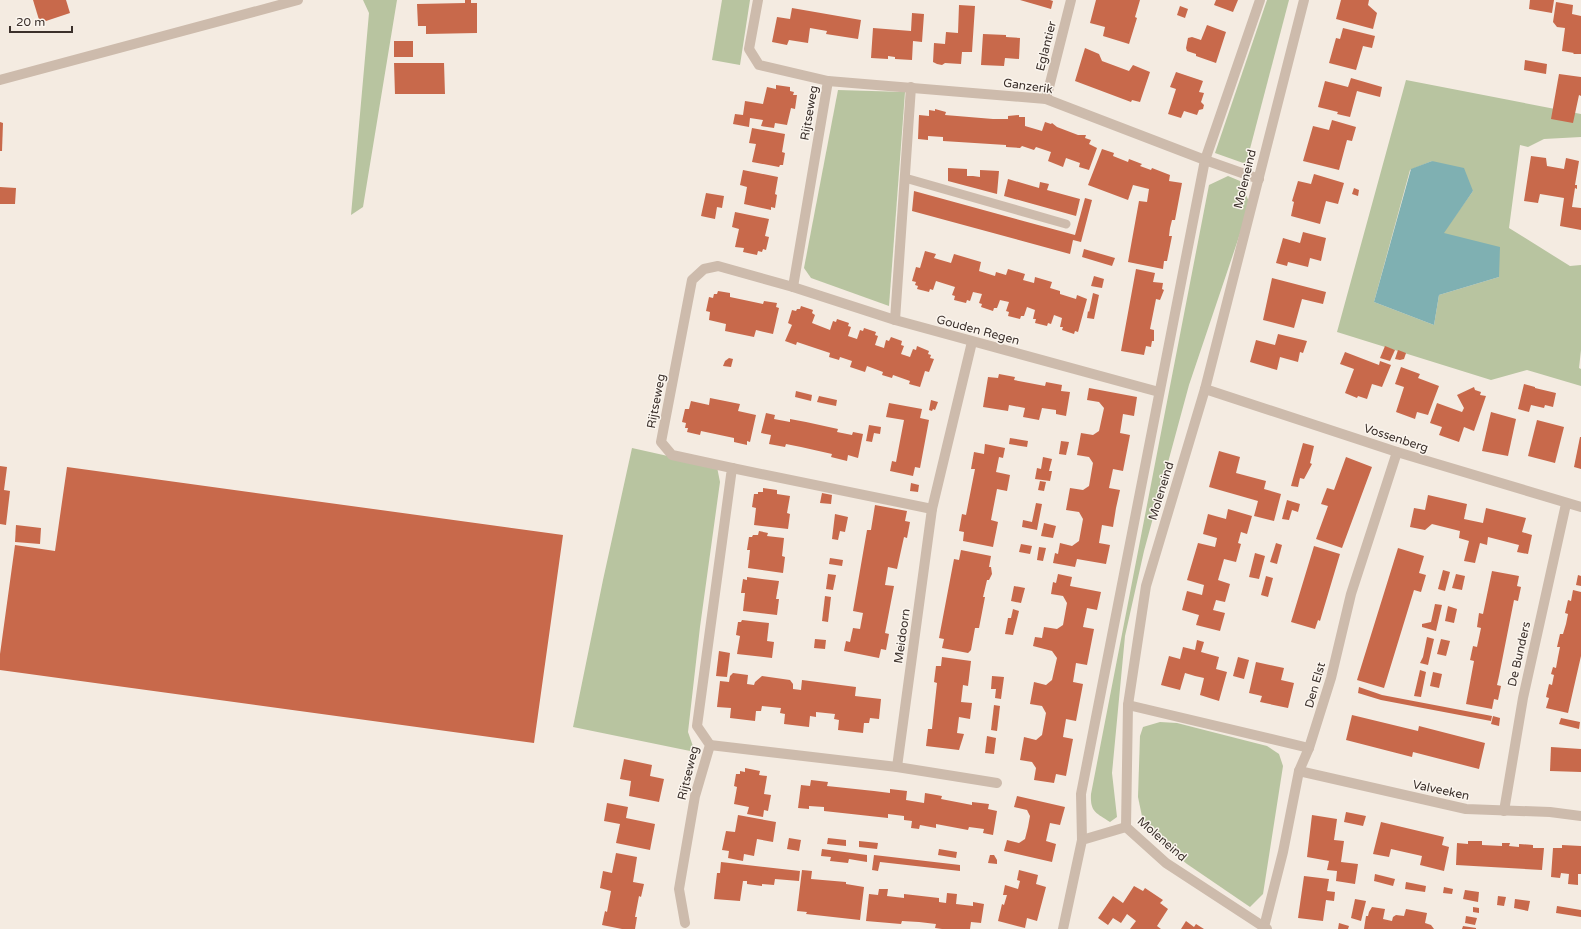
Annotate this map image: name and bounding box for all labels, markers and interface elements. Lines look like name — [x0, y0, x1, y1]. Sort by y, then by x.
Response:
scale bar — [10, 8, 72, 34]
text: 20 m — [16, 15, 45, 29]
street label: Eglantier — [1033, 19, 1059, 72]
street label: Ganzerik — [1002, 76, 1054, 96]
street label: Rijtseweg — [797, 84, 821, 142]
street label: Moleneind — [1231, 148, 1259, 210]
street label: Gouden Regen — [935, 312, 1021, 348]
street label: Rijtseweg — [644, 372, 668, 430]
street label: Vossenberg — [1362, 421, 1430, 455]
street label: Moleneind — [1145, 460, 1177, 522]
street label: Meidoorn — [891, 608, 913, 664]
street label: De Bunders — [1505, 620, 1533, 688]
street label: Den Elst — [1302, 660, 1328, 709]
street label: Rijtseweg — [675, 744, 701, 802]
street label: Valveeken — [1411, 777, 1471, 803]
street label: Moleneind — [1135, 814, 1189, 864]

